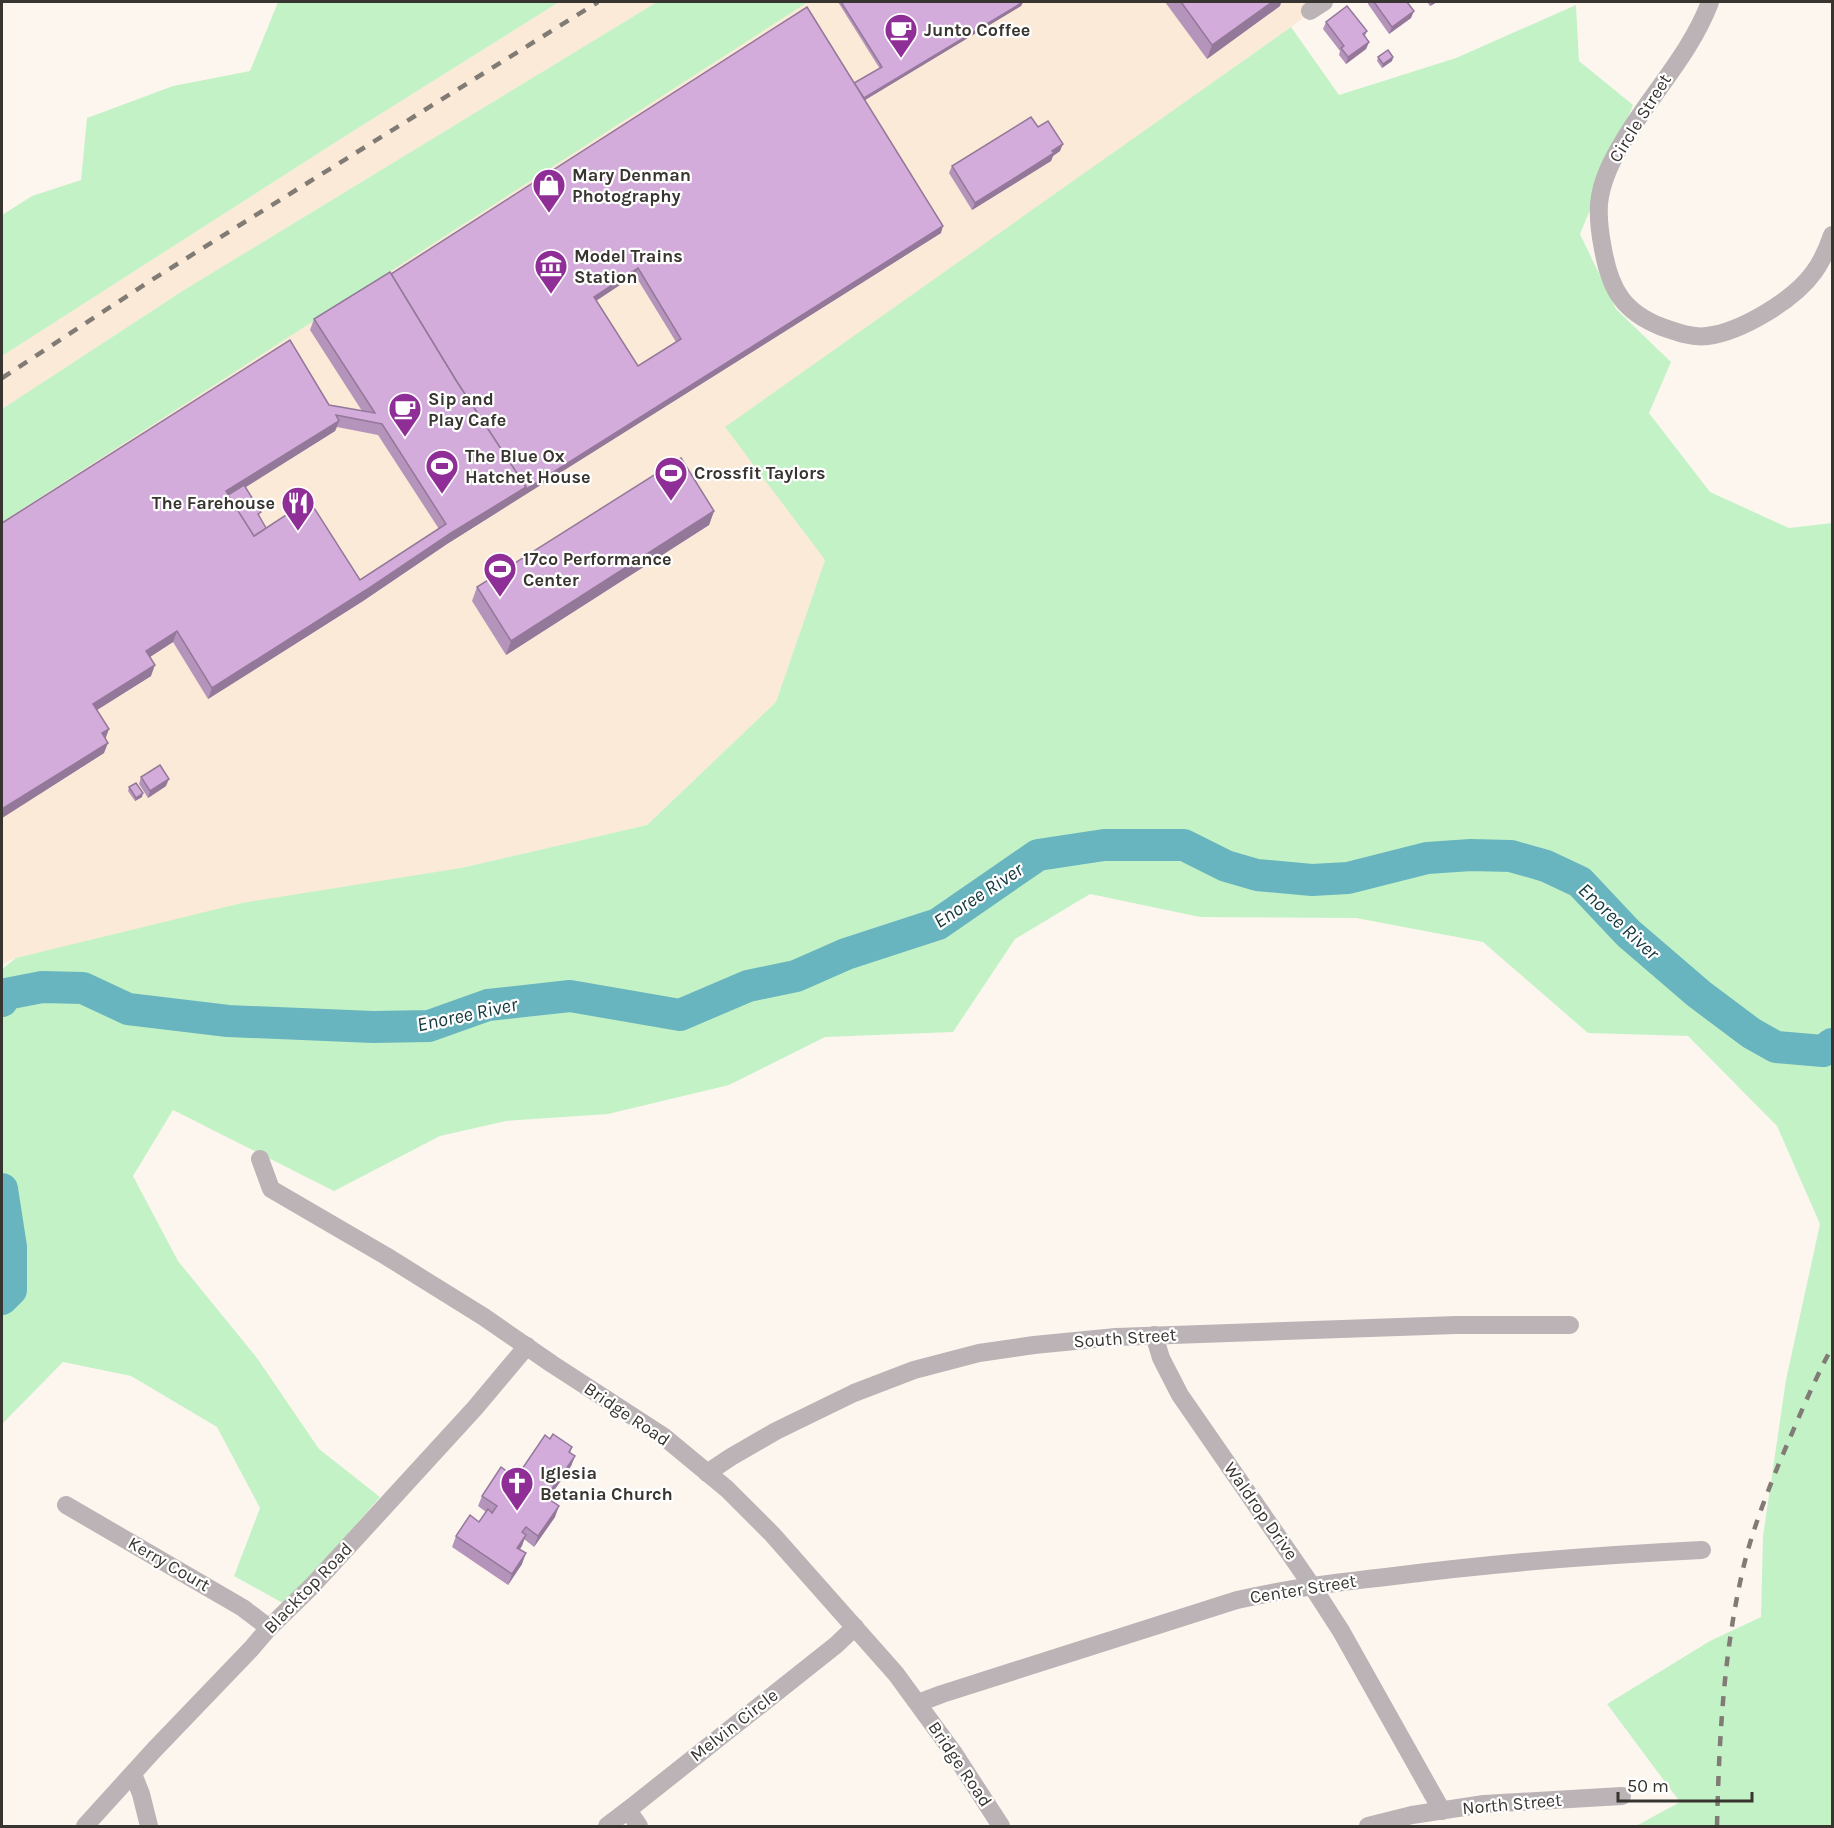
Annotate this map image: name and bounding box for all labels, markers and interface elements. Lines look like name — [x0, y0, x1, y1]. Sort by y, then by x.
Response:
cafe icon: Junto Coffee — [883, 12, 919, 59]
place label: Junto Coffee — [924, 19, 1030, 41]
street label: Circle Street — [1604, 70, 1676, 166]
place label: Mary Denman Photography — [572, 164, 691, 207]
shop icon: Mary Denman Photography — [531, 167, 567, 214]
place label: Model Trains Station — [574, 245, 683, 288]
museum icon: Model Trains Station — [533, 248, 569, 295]
place label: Sip and Play Cafe — [428, 388, 506, 431]
cafe icon: Sip and Play Cafe — [387, 391, 423, 438]
place label: The Blue Ox Hatchet House — [465, 445, 590, 488]
sports icon: The Blue Ox Hatchet House — [424, 448, 460, 495]
sports icon: Crossfit Taylors — [653, 455, 689, 502]
place label: Crossfit Taylors — [694, 462, 826, 484]
restaurant icon: The Farehouse — [280, 485, 316, 532]
place label: The Farehouse — [152, 492, 275, 514]
place label: 17co Performance Center — [523, 548, 671, 591]
sports icon: 17co Performance Center — [482, 551, 518, 598]
water label: Enoree River — [929, 857, 1028, 933]
water label: Enoree River — [1573, 878, 1665, 965]
water label: Enoree River — [415, 992, 521, 1036]
street label: South Street — [1073, 1323, 1177, 1353]
street label: Bridge Road — [580, 1377, 674, 1451]
street label: Waldrop Drive — [1219, 1458, 1303, 1564]
place label: Iglesia Betania Church — [540, 1462, 673, 1505]
church icon: Iglesia Betania Church — [499, 1465, 535, 1512]
street label: Kerry Court — [124, 1532, 214, 1596]
street label: Blacktop Road — [259, 1538, 357, 1638]
street label: Center Street — [1248, 1570, 1358, 1608]
street label: Melvin Circle — [686, 1684, 782, 1766]
street label: Bridge Road — [923, 1717, 997, 1811]
scale bar — [1618, 1765, 1752, 1803]
text: 50 m — [1627, 1775, 1669, 1797]
street label: North Street — [1461, 1789, 1563, 1819]

